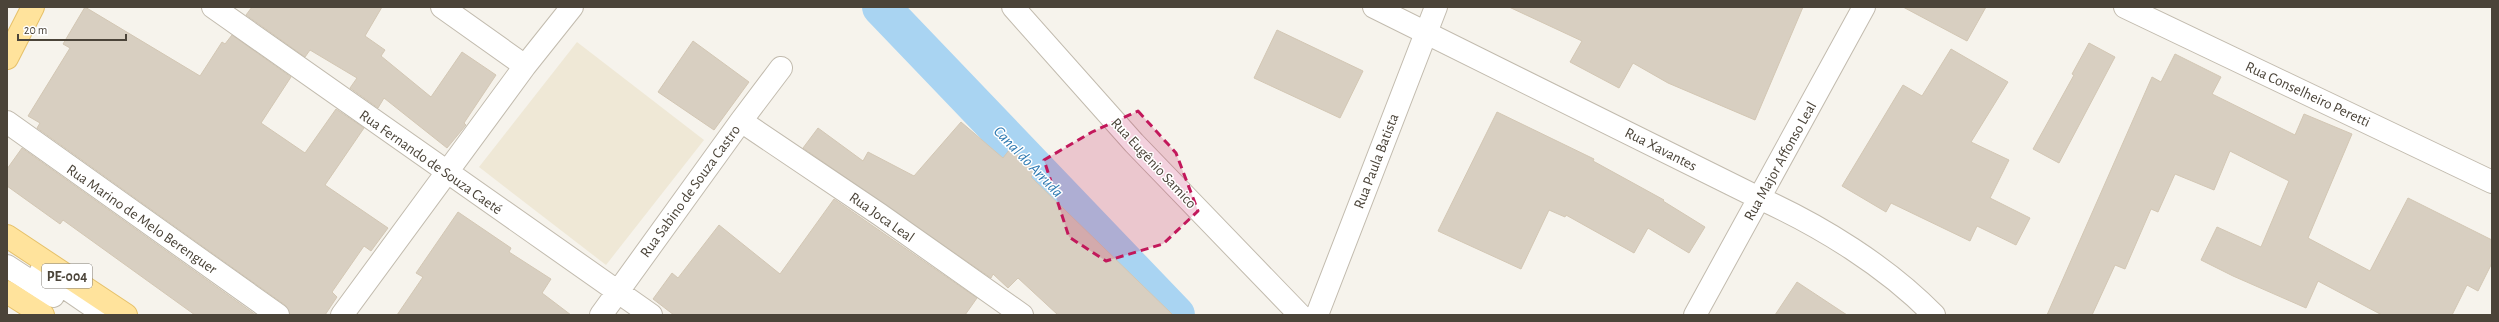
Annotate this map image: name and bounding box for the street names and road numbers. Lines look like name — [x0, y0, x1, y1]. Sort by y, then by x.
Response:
street label: Rua Conselheiro Peretti — [2243, 59, 2372, 130]
street label: Rua Major Affonso Leal — [1741, 99, 1819, 223]
street label: Rua Fernando de Souza Caeté — [357, 107, 505, 217]
street label: Rua Paula Batista — [1351, 111, 1402, 211]
street label: Rua Eugênio Samico — [1108, 115, 1199, 211]
street label: Rua Sabino de Souza Castro — [637, 122, 743, 260]
street label: Rua Xavantes — [1623, 125, 1699, 174]
street label: Rua Marino de Melo Berenguer — [64, 162, 220, 277]
street label: Rua Joca Leal — [847, 190, 917, 245]
road number: PE-004 — [42, 264, 92, 288]

